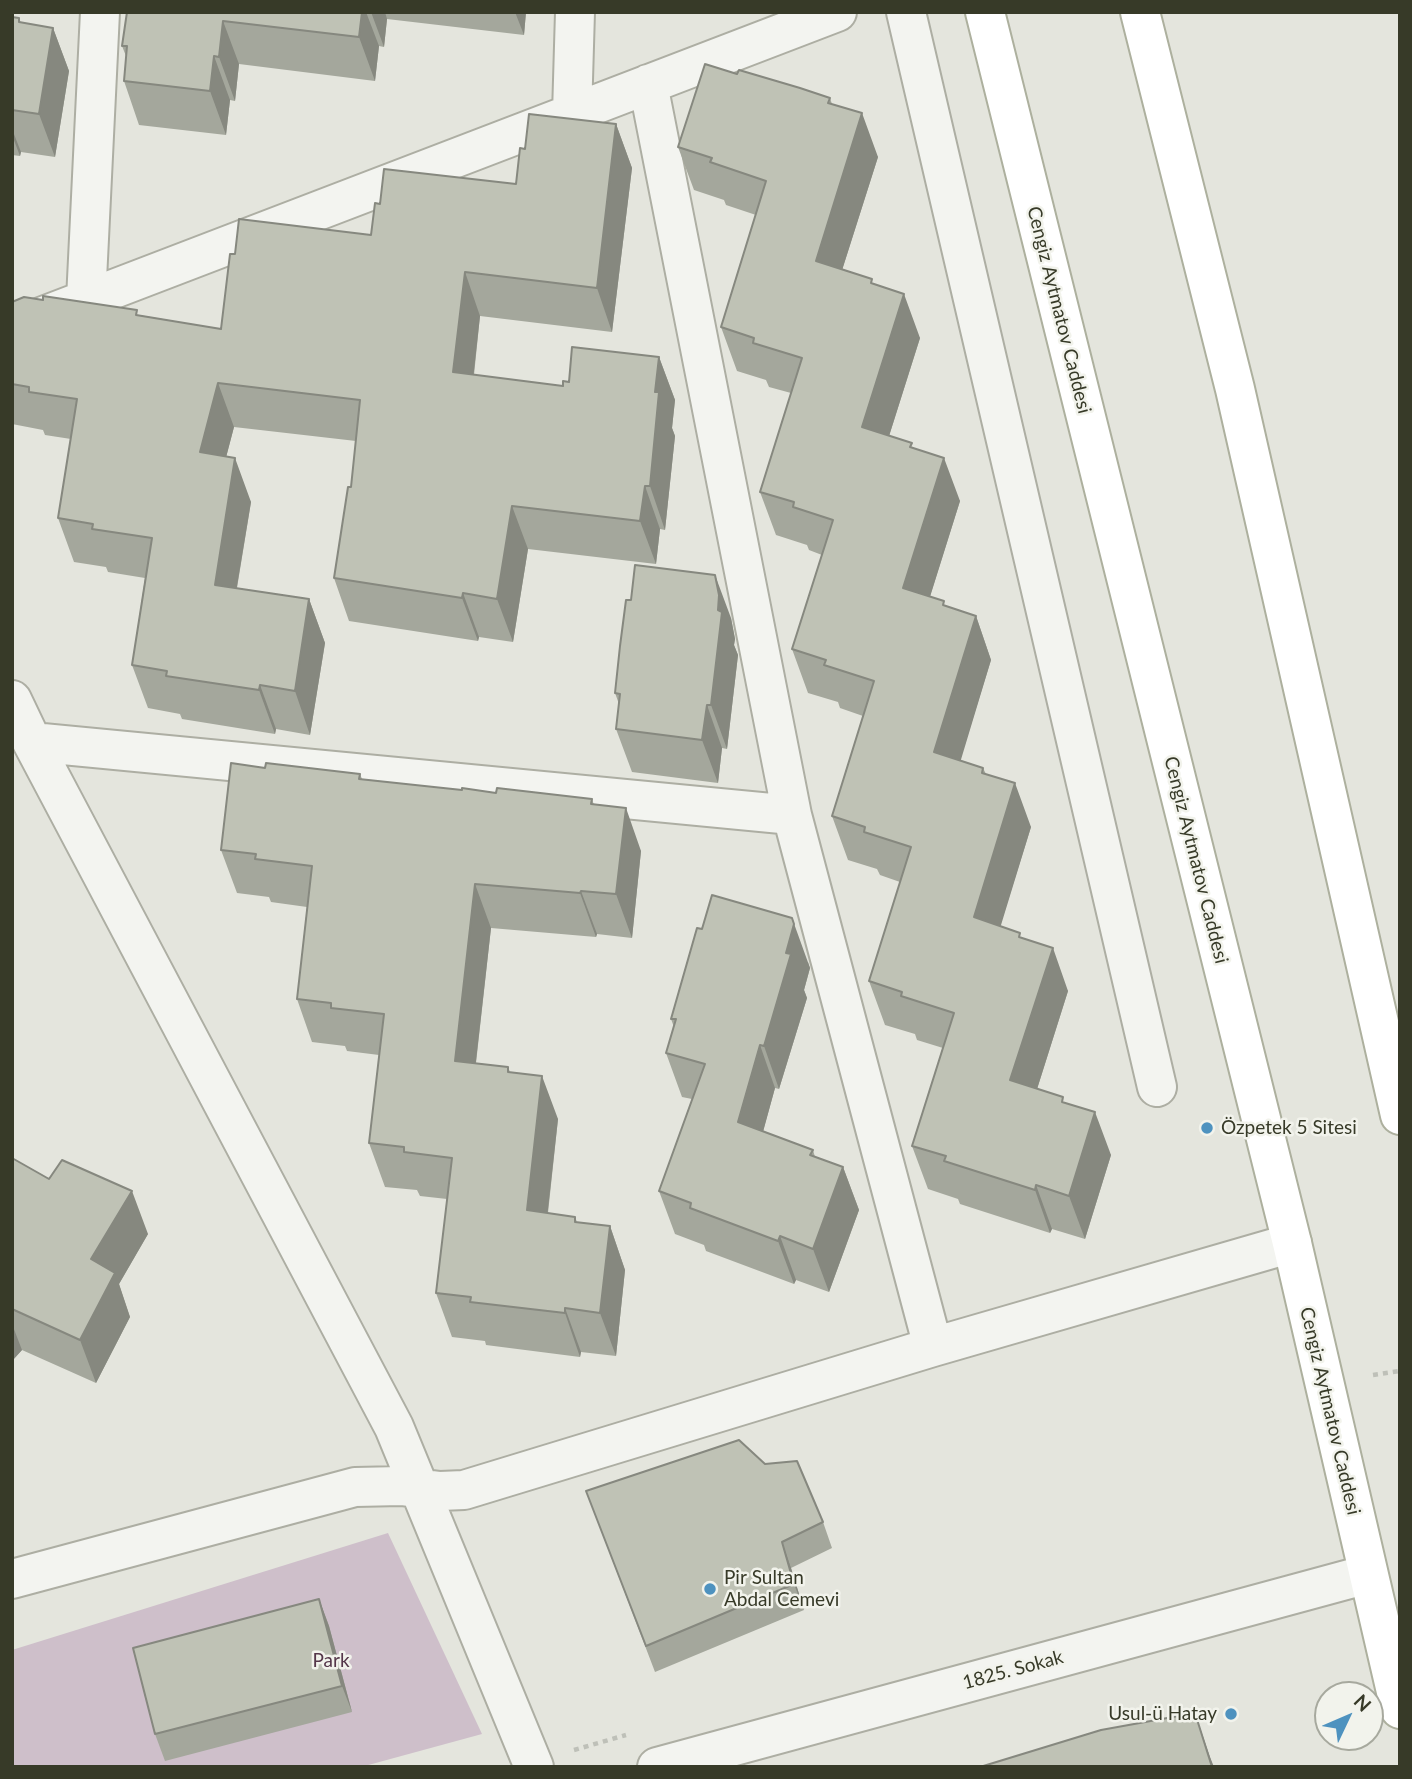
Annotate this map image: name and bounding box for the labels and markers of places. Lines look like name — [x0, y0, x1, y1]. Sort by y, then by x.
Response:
place label: Özpetek 5 Sitesi — [1221, 1117, 1357, 1139]
marker: Özpetek 5 Sitesi — [1199, 1120, 1215, 1136]
place label: Pir Sultan Abdal Cemevi — [724, 1567, 839, 1611]
marker: Pir Sultan Abdal Cemevi — [702, 1581, 718, 1597]
place label: Usul-ü Hatay — [1108, 1703, 1217, 1725]
marker: Usul-ü Hatay — [1223, 1706, 1239, 1722]

